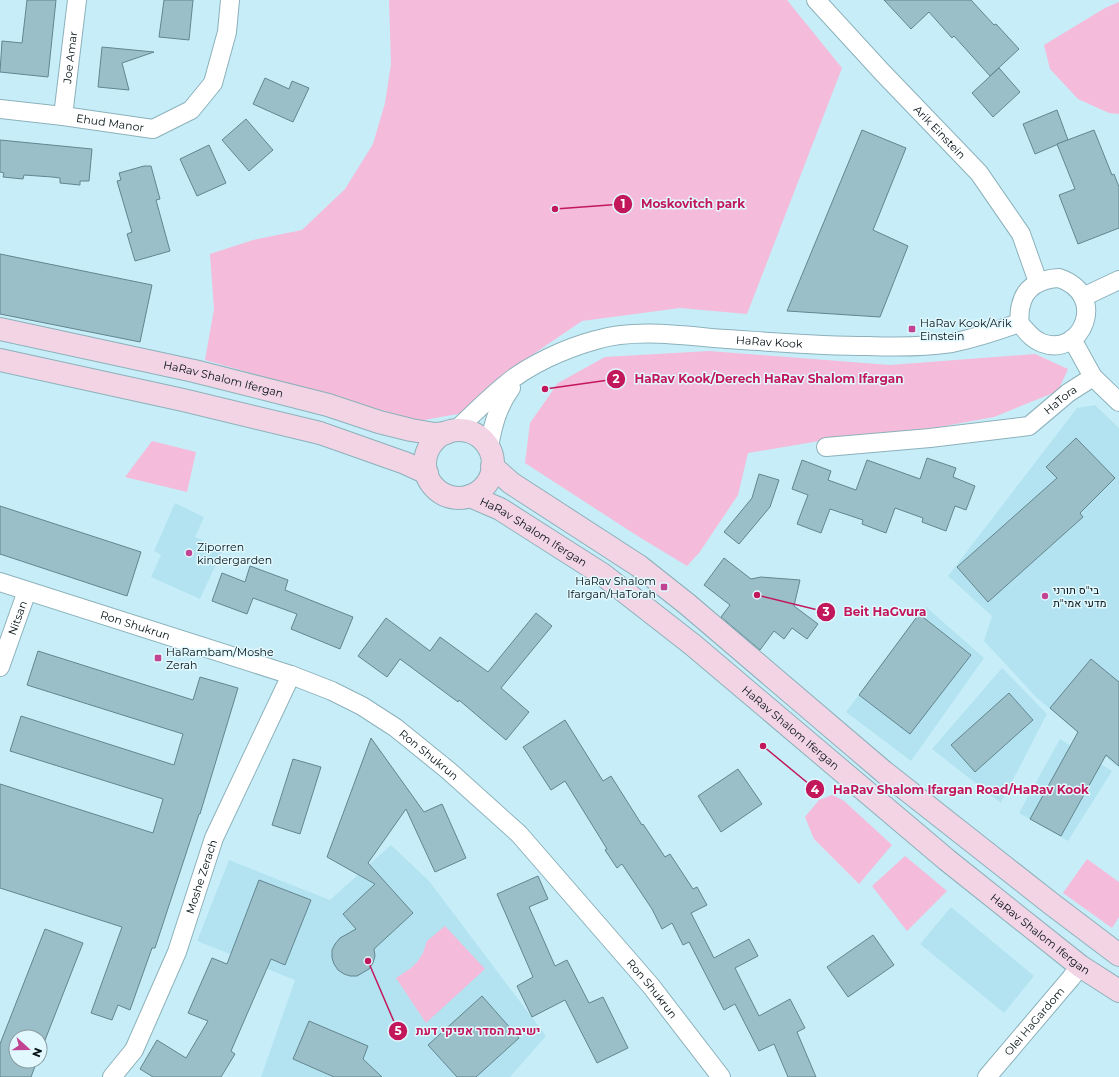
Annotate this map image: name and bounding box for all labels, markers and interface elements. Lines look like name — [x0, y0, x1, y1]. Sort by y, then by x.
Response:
street label: Joe Amar — [60, 31, 80, 85]
street label: Arik Einstein — [911, 102, 969, 162]
street label: Ehud Manor — [75, 111, 145, 135]
callout: Moskovitch park — [613, 192, 753, 216]
text: 1 — [621, 196, 625, 211]
text: Moskovitch park — [641, 196, 745, 211]
place label: HaRav Kook/Arik Einstein — [920, 316, 1012, 343]
marker: HaRav Kook/Arik Einstein — [907, 324, 917, 334]
street label: HaRav Kook — [736, 333, 803, 351]
street label: HaRav Shalom Ifergan — [162, 358, 285, 400]
callout: HaRav Kook/Derech HaRav Shalom Ifargan — [606, 367, 911, 391]
text: 2 — [612, 371, 620, 386]
text: HaRav Kook/Derech HaRav Shalom Ifargan — [634, 371, 904, 386]
street label: HaTora — [1041, 382, 1079, 417]
street label: HaRav Shalom Ifergan — [478, 494, 590, 570]
place label: Ziporren kindergarden — [197, 540, 272, 567]
marker: Ziporren kindergarden — [184, 548, 194, 558]
place label: HaRav Shalom Ifargan/HaTorah — [567, 574, 656, 601]
marker: HaRav Shalom Ifargan/HaTorah — [659, 582, 669, 592]
place label: בי"ס תורני מדעי אמי"ת — [1053, 583, 1107, 610]
marker: בי"ס תורני מדעי אמי"ת — [1040, 591, 1050, 601]
street label: Nitsan — [5, 599, 30, 637]
callout: Beit HaGvura — [816, 600, 935, 624]
text: 3 — [821, 604, 830, 619]
text: Beit HaGvura — [844, 604, 926, 619]
street label: Ron Shukrun — [99, 608, 172, 643]
place label: HaRambam/Moshe Zerah — [166, 645, 274, 672]
marker: HaRambam/Moshe Zerah — [153, 653, 163, 663]
street label: HaRav Shalom Ifergan — [739, 683, 842, 773]
street label: Ron Shukrun — [396, 726, 461, 783]
callout: HaRav Shalom Ifargan Road/HaRav Kook — [805, 777, 1097, 801]
text: 4 — [811, 782, 820, 797]
text: HaRav Shalom Ifargan Road/HaRav Kook — [833, 782, 1089, 797]
street label: Moshe Zerach — [183, 838, 220, 916]
street label: HaRav Shalom Ifergan — [988, 890, 1093, 978]
street label: Ron Shukrun — [624, 956, 680, 1021]
street label: Olei HaGardom — [1001, 984, 1067, 1058]
callout: ישיבת הסדר אפיקי דעת — [388, 1019, 548, 1043]
text: 5 — [394, 1023, 402, 1038]
text: ישיבת הסדר אפיקי דעת — [416, 1023, 540, 1038]
north arrow — [8, 1029, 48, 1069]
text: N — [29, 1046, 45, 1059]

